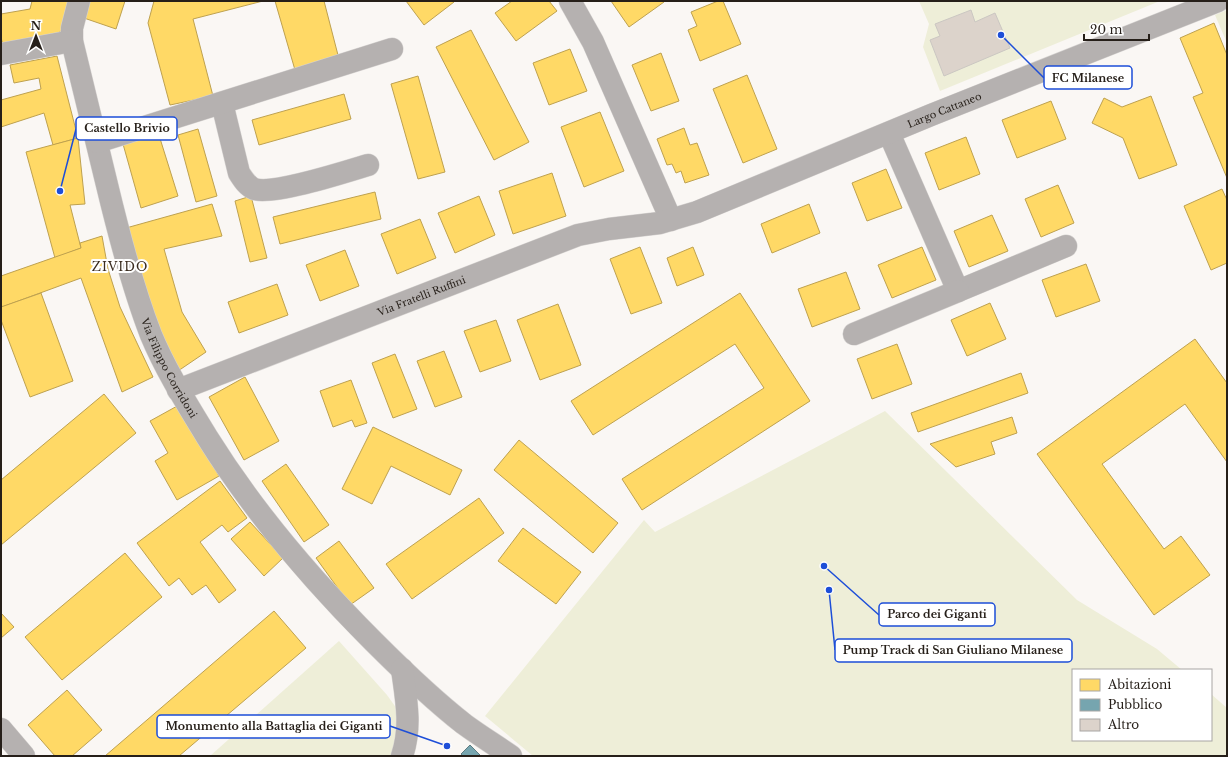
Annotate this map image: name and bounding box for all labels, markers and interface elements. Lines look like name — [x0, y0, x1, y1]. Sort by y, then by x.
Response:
north arrow — [16, 16, 56, 56]
scale bar — [1084, 16, 1149, 42]
text: N — [31, 19, 42, 33]
text: 20 m — [1090, 22, 1122, 37]
callout: FC Milanese — [1044, 66, 1132, 89]
text: FC Milanese — [1052, 71, 1125, 85]
street label: Largo Cattaneo — [905, 89, 984, 131]
callout: Castello Brivio — [76, 117, 177, 140]
text: Castello Brivio — [84, 121, 170, 135]
district label: ZIVIDO — [92, 259, 148, 274]
street label: Via Fratelli Ruffini — [375, 273, 468, 319]
street label: Via Filippo Corridoni — [138, 315, 201, 421]
callout: Parco dei Giganti — [879, 603, 995, 626]
text: Parco dei Giganti — [887, 607, 987, 621]
callout: Pump Track di San Giuliano Milanese — [835, 639, 1072, 662]
text: Pump Track di San Giuliano Milanese — [843, 643, 1064, 657]
legend — [1072, 669, 1212, 741]
text: Abitazioni — [1107, 677, 1171, 692]
text: Pubblico — [1108, 697, 1162, 712]
callout: Monumento alla Battaglia dei Giganti — [157, 715, 390, 738]
text: Altro — [1107, 717, 1139, 732]
text: Monumento alla Battaglia dei Giganti — [165, 719, 383, 733]

